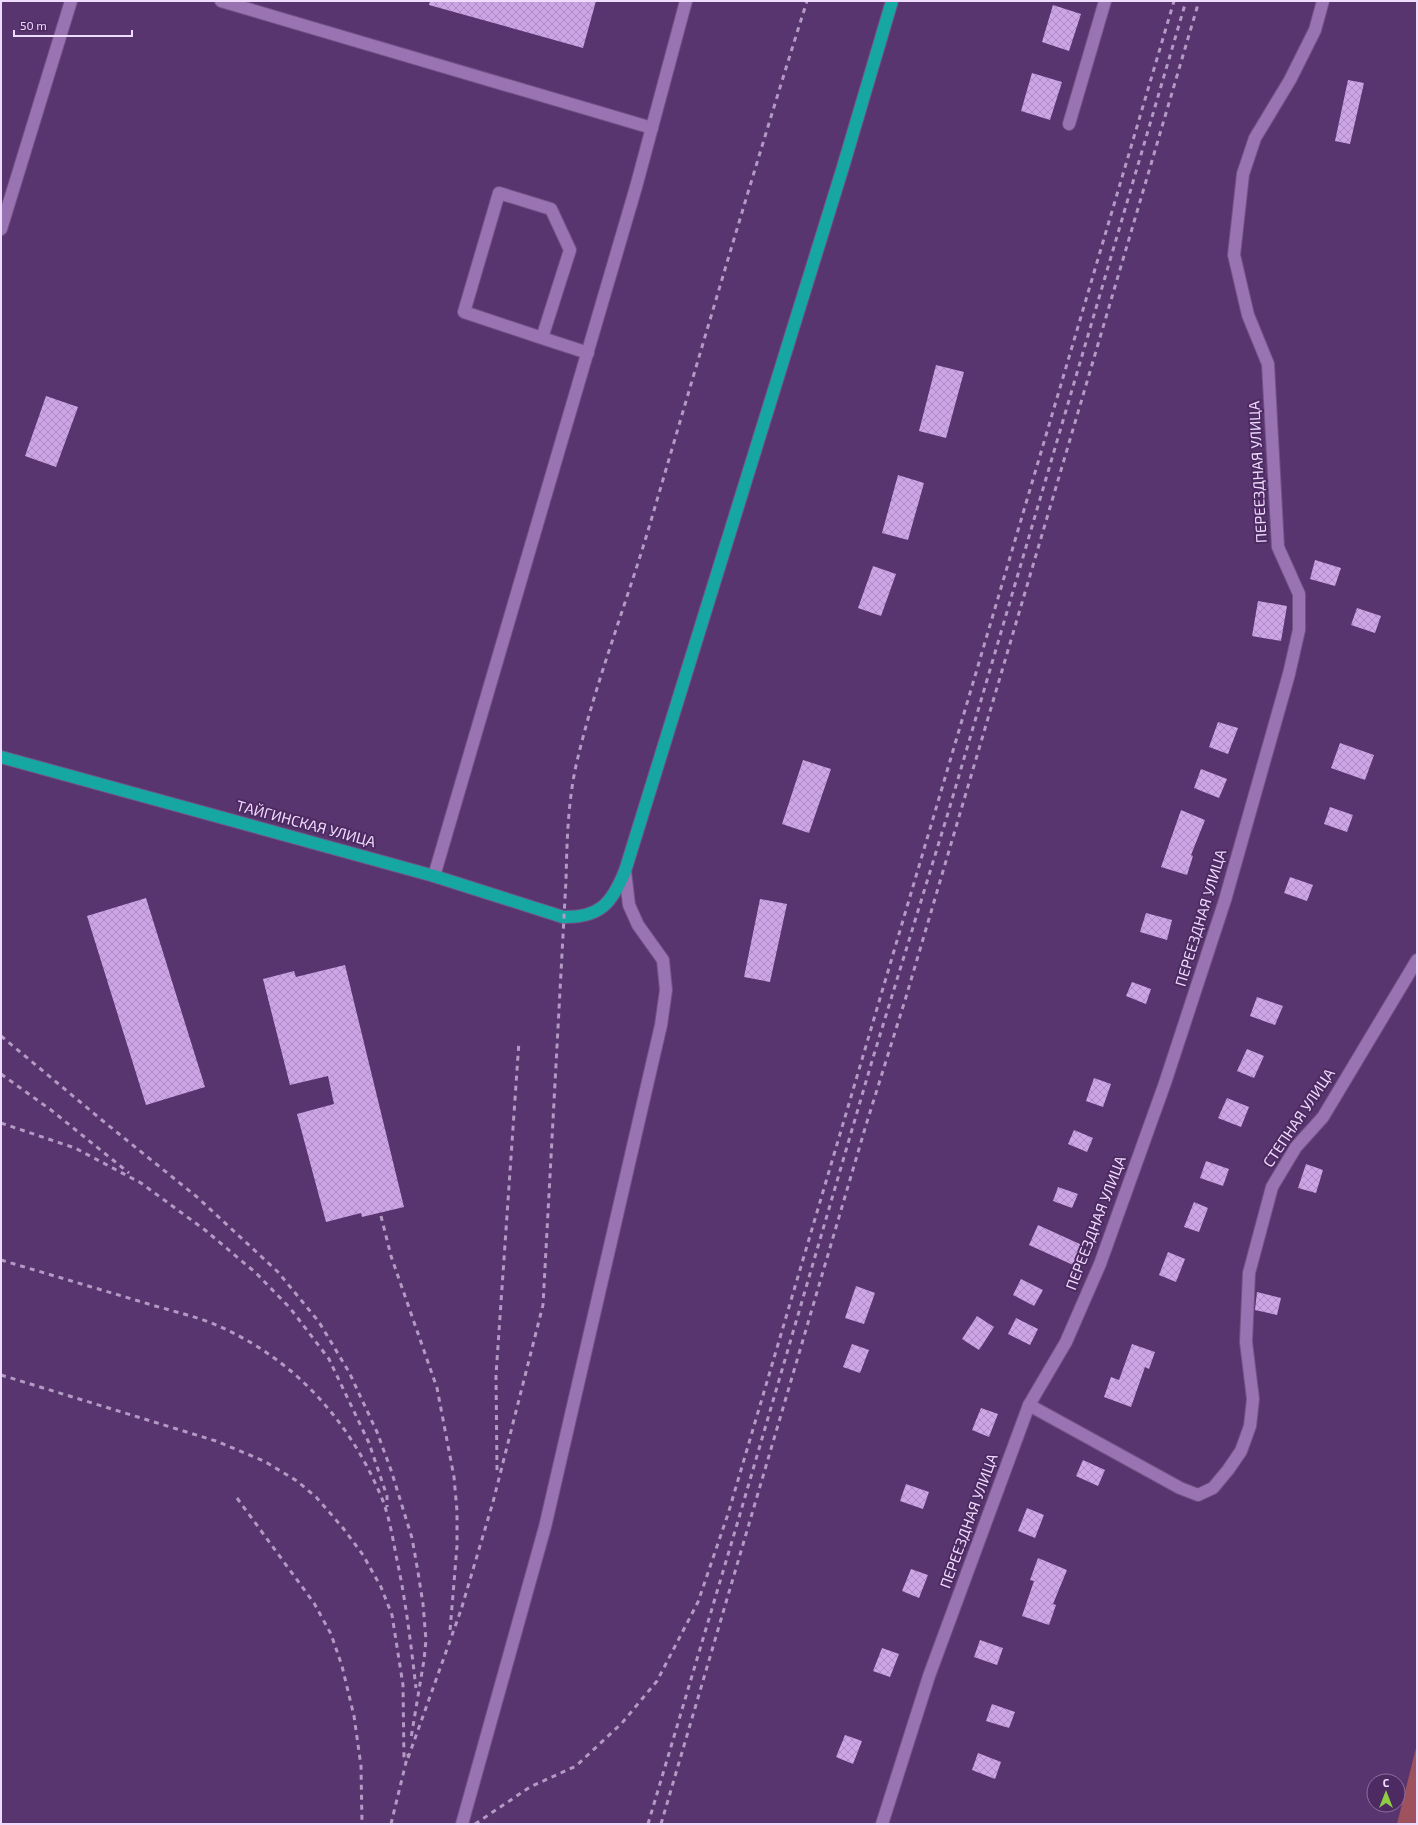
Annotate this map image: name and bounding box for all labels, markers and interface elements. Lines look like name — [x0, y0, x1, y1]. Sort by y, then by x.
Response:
scale bar — [14, 12, 132, 38]
text: 50 m — [20, 18, 47, 32]
street label: ПЕРЕЕЗДНАЯ УЛИЦА — [1244, 400, 1270, 544]
street label: ТАЙГИНСКАЯ УЛИЦА — [235, 796, 379, 850]
street label: ПЕРЕЕЗДНАЯ УЛИЦА — [1171, 846, 1230, 988]
street label: СТЕПНАЯ УЛИЦА — [1258, 1064, 1338, 1170]
street label: ПЕРЕЕЗДНАЯ УЛИЦА — [1061, 1152, 1129, 1292]
street label: ПЕРЕЕЗДНАЯ УЛИЦА — [935, 1450, 1001, 1591]
north arrow — [1366, 1773, 1406, 1813]
text: С — [1383, 1776, 1390, 1789]

